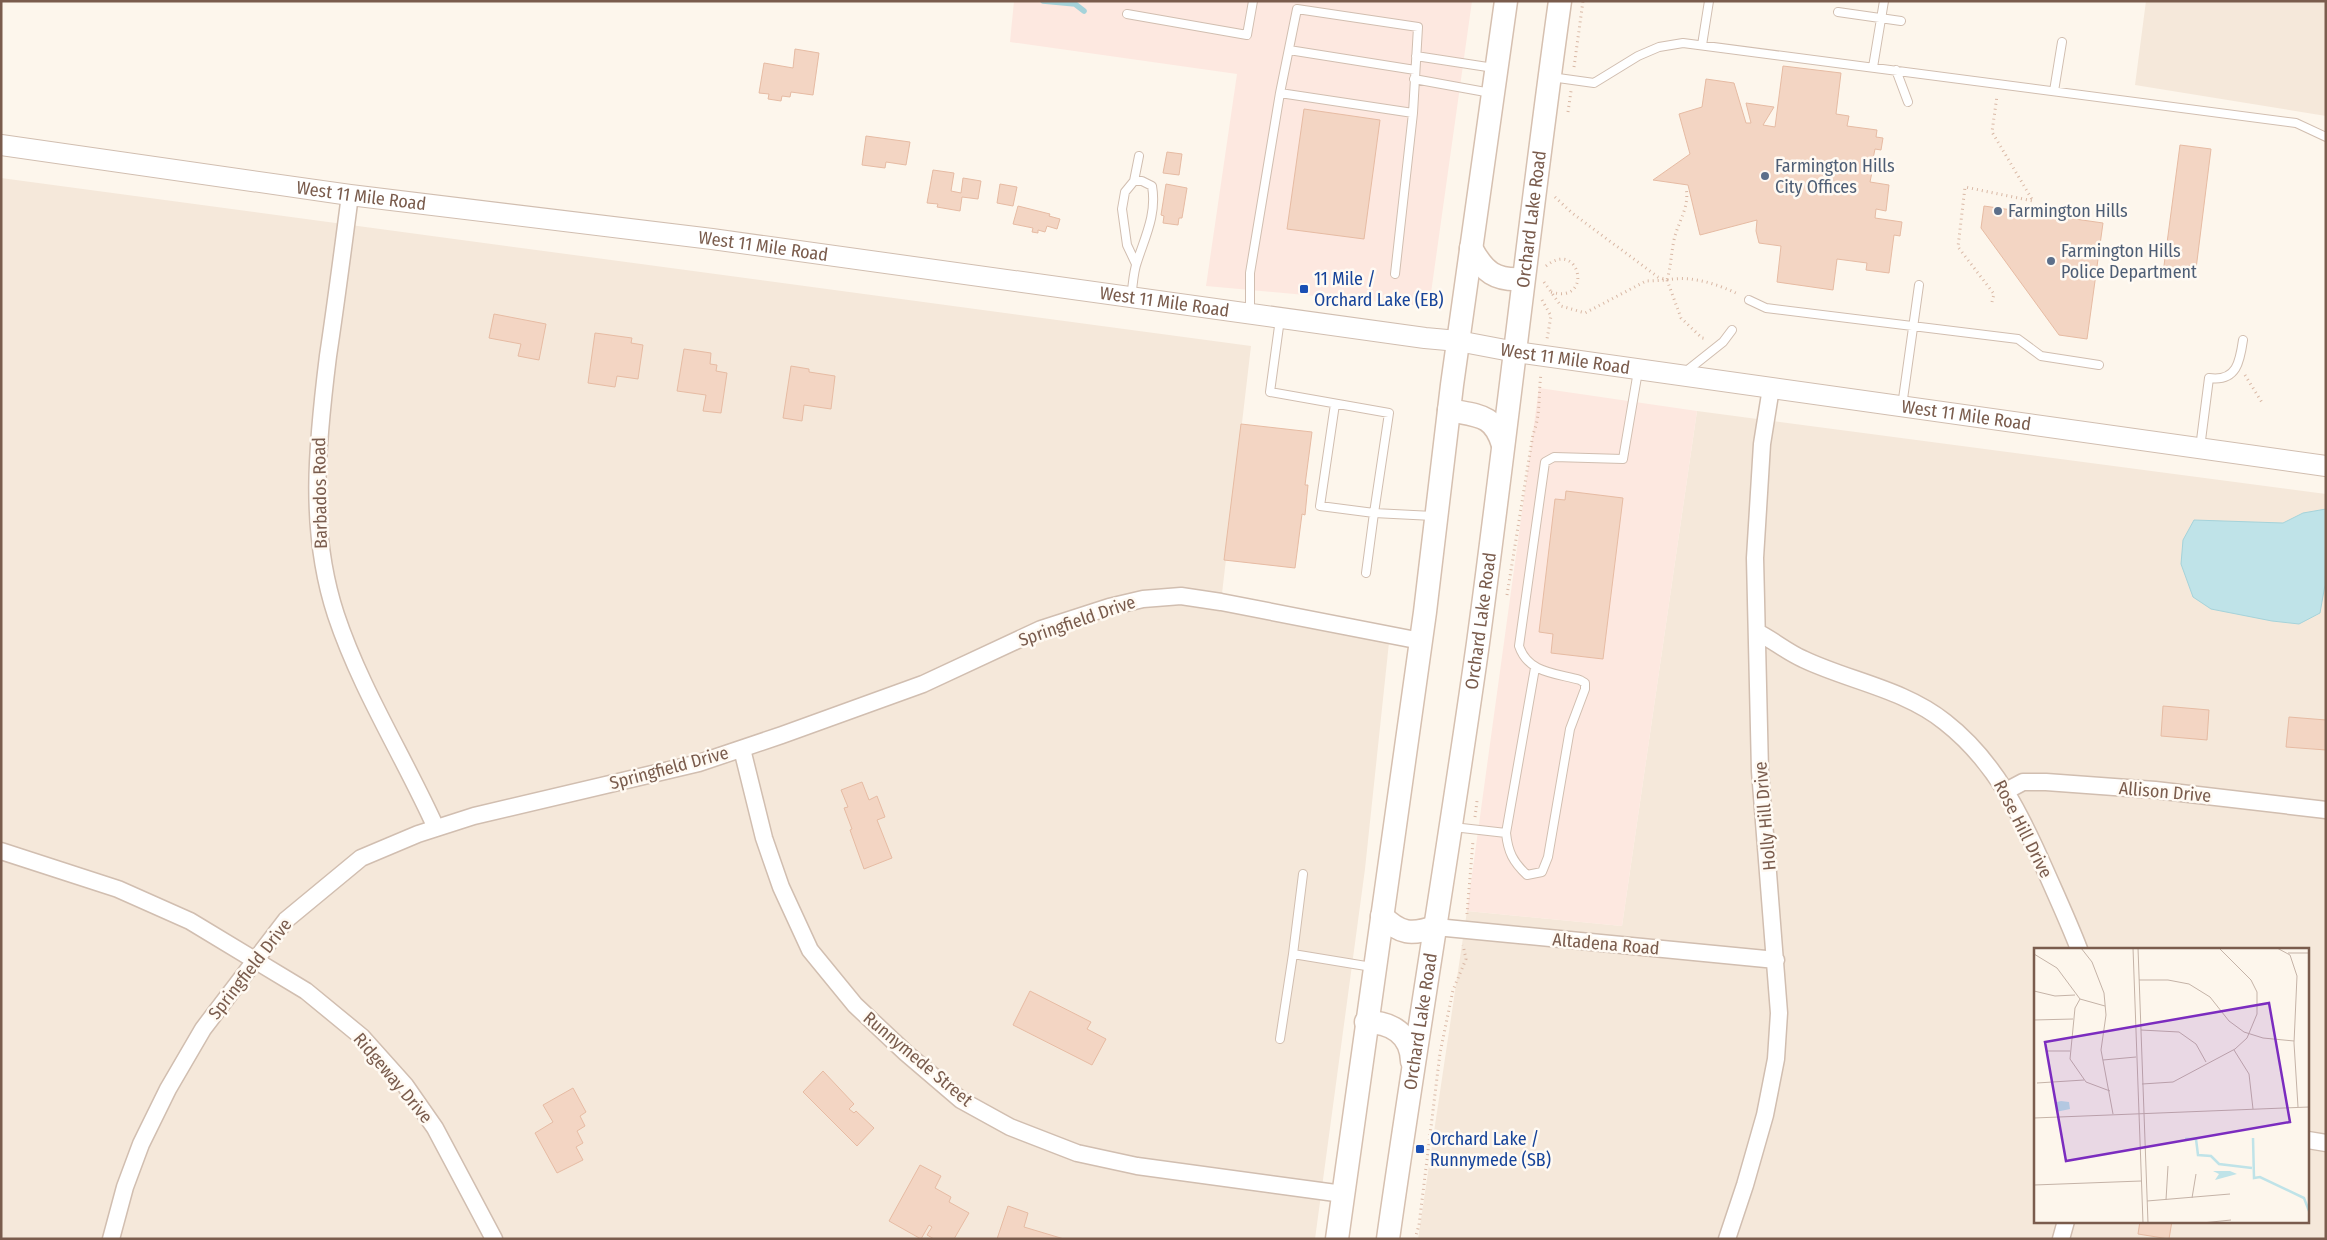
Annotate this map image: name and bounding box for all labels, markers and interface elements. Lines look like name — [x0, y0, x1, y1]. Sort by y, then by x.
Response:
street label: Orchard Lake Road — [1512, 149, 1551, 289]
place label: Farmington Hills City Offices — [1775, 155, 1895, 198]
marker: Farmington Hills City Offices — [1759, 170, 1771, 182]
street label: West 11 Mile Road — [295, 176, 428, 215]
place label: Farmington Hills — [2008, 200, 2128, 222]
marker: Farmington Hills — [1992, 205, 2004, 217]
street label: West 11 Mile Road — [697, 226, 829, 266]
place label: Farmington Hills Police Department — [2061, 240, 2197, 283]
marker: Farmington Hills Police Department — [2045, 255, 2057, 267]
place label: 11 Mile / Orchard Lake (EB) — [1314, 268, 1444, 311]
street label: West 11 Mile Road — [1098, 282, 1231, 322]
marker: 11 Mile / Orchard Lake (EB) — [1298, 283, 1310, 295]
street label: West 11 Mile Road — [1499, 338, 1631, 379]
street label: West 11 Mile Road — [1900, 395, 2033, 435]
street label: Barbados Road — [308, 437, 332, 549]
street label: Orchard Lake Road — [1460, 551, 1501, 691]
street label: Springfield Drive — [1016, 591, 1138, 651]
street label: Springfield Drive — [607, 742, 731, 794]
street label: Holly Hill Drive — [1749, 761, 1781, 871]
street label: Rose Hill Drive — [1989, 776, 2057, 882]
street label: Allison Drive — [2118, 777, 2212, 807]
street label: Springfield Drive — [204, 914, 296, 1024]
street label: Altadena Road — [1552, 928, 1660, 960]
inset map — [2034, 948, 2310, 1222]
street label: Orchard Lake Road — [1399, 951, 1442, 1091]
street label: Runnymede Street — [859, 1007, 977, 1111]
street label: Ridgeway Drive — [349, 1028, 437, 1128]
place label: Orchard Lake / Runnymede (SB) — [1430, 1128, 1551, 1171]
marker: Orchard Lake / Runnymede (SB) — [1414, 1143, 1426, 1155]

